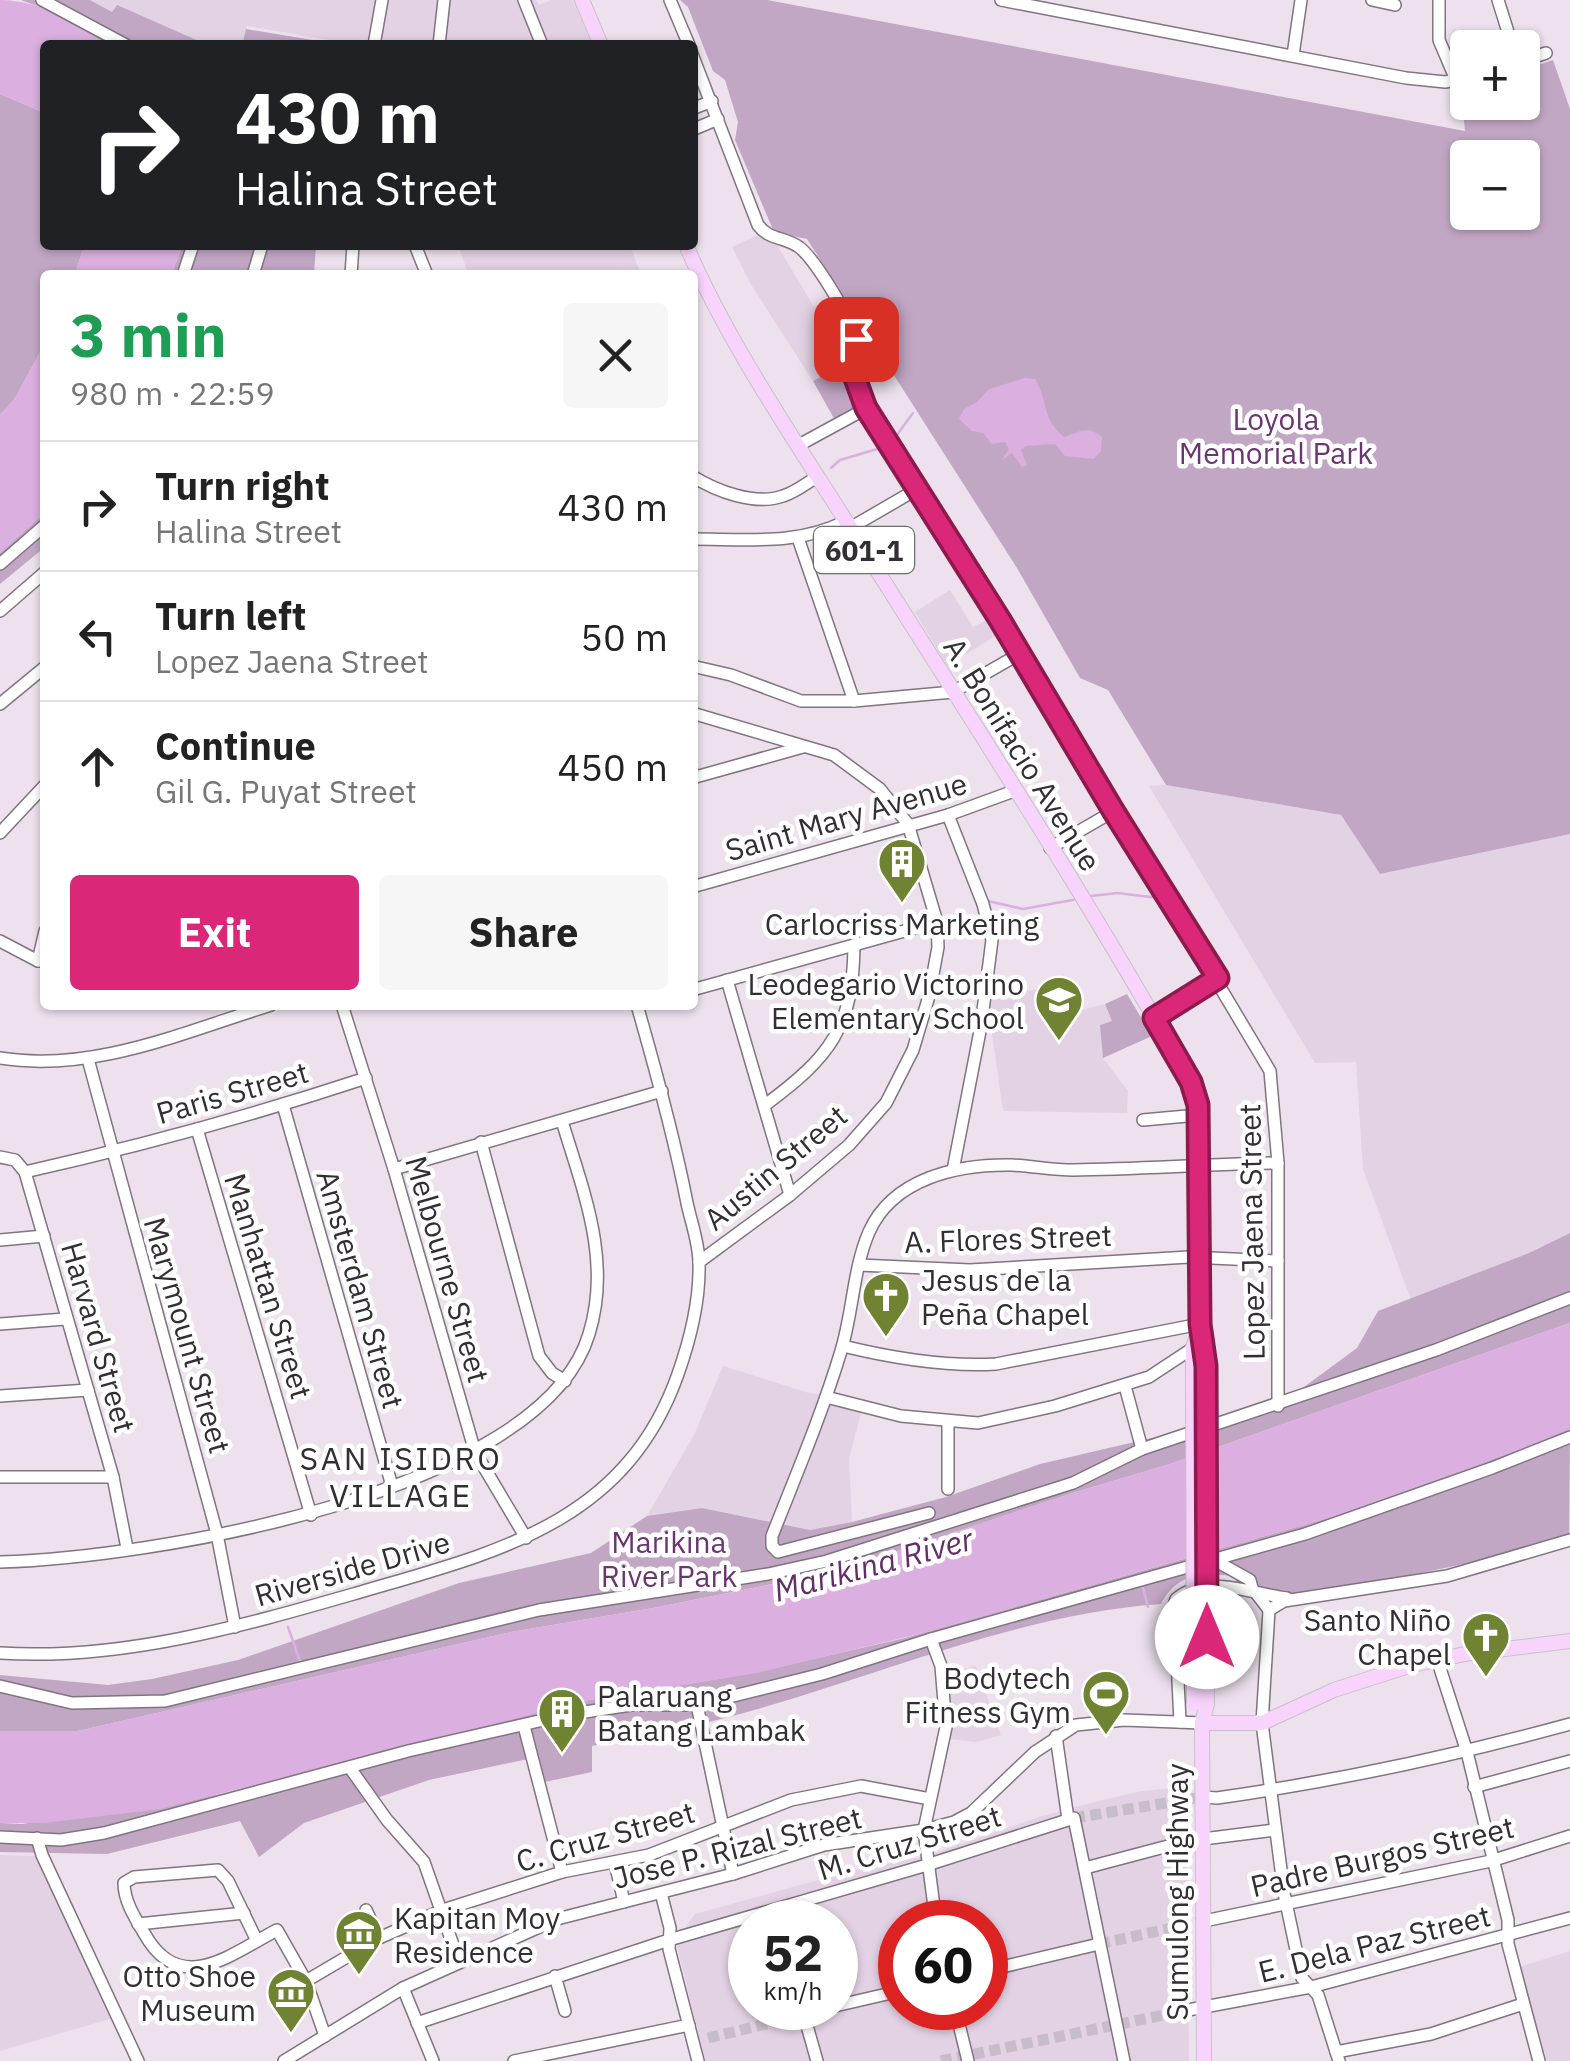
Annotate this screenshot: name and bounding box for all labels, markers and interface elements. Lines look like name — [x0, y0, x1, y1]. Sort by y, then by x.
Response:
map controls — [1450, 30, 1540, 230]
button: + — [1450, 30, 1540, 120]
text: 430 m — [235, 71, 440, 162]
icon: right — [70, 80, 200, 210]
button: − — [1450, 140, 1540, 230]
text: Halina Street — [235, 159, 498, 217]
text: 3 min — [70, 295, 227, 374]
pin — [814, 297, 899, 382]
button: close — [563, 303, 668, 408]
icon: arrive — [829, 312, 884, 367]
text: 980 m · 22:59 — [70, 372, 275, 414]
park label: Loyola Memorial Park — [1179, 399, 1373, 472]
text: Turn right — [155, 461, 330, 510]
icon: right — [70, 479, 125, 534]
text: 430 m — [557, 482, 668, 531]
text: Halina Street — [155, 510, 342, 552]
road number: 601-1 — [814, 527, 914, 573]
text: Turn left — [155, 591, 306, 640]
icon: left — [70, 609, 125, 664]
text: 50 m — [580, 612, 668, 661]
street label: A. Bonifacio Avenue — [935, 630, 1111, 878]
text: Lopez Jaena Street — [155, 640, 429, 682]
text: Continue — [155, 721, 316, 770]
icon: ahead — [70, 739, 125, 794]
text: 450 m — [557, 742, 668, 791]
street label: Saint Mary Avenue — [721, 763, 971, 869]
text: Gil G. Puyat Street — [155, 770, 417, 812]
building icon: Carlocriss Marketing — [876, 836, 928, 904]
button: Exit — [70, 875, 359, 990]
button: Share — [379, 875, 668, 990]
place label: Carlocriss Marketing — [765, 904, 1039, 943]
place label: Leodegario Victorino Elementary School — [748, 964, 1024, 1037]
school or university icon: Leodegario Victorino Elementary School — [1033, 974, 1085, 1042]
street label: Paris Street — [151, 1052, 313, 1132]
street label: Austin Street — [695, 1096, 855, 1238]
street label: Lopez Jaena Street — [1229, 1103, 1273, 1361]
street label: Melbourne Street — [397, 1151, 499, 1387]
street label: Amsterdam Street — [308, 1165, 414, 1413]
street label: Manhattan Street — [216, 1169, 322, 1403]
street label: Marymount Street — [136, 1213, 240, 1457]
street label: A. Flores Street — [903, 1215, 1113, 1261]
street label: Harvard Street — [53, 1237, 145, 1437]
place label: Jesus de la Peña Chapel — [921, 1260, 1089, 1333]
church icon: Jesus de la Peña Chapel — [860, 1270, 912, 1338]
district label: SAN ISIDRO VILLAGE — [300, 1437, 502, 1516]
water label: Marikina River — [769, 1517, 979, 1611]
street label: Riverside Drive — [250, 1522, 454, 1614]
park label: Marikina River Park — [601, 1522, 737, 1595]
position arrow — [1155, 1585, 1259, 1689]
place label: Santo Niño Chapel — [1304, 1600, 1451, 1673]
church icon: Santo Niño Chapel — [1460, 1610, 1512, 1678]
place label: Bodytech Fitness Gym — [905, 1658, 1071, 1731]
sports icon: Bodytech Fitness Gym — [1080, 1668, 1132, 1736]
place label: Palaruang Batang Lambak — [597, 1676, 806, 1749]
building icon: Palaruang Batang Lambak — [536, 1686, 588, 1754]
street label: Sumulong Highway — [1157, 1763, 1196, 2021]
street label: C. Cruz Street — [511, 1792, 699, 1880]
street label: M. Cruz Street — [813, 1796, 1005, 1888]
street label: Jose P. Rizal Street — [609, 1797, 865, 1897]
street label: Padre Burgos Street — [1247, 1807, 1517, 1905]
street label: E. Dela Paz Street — [1254, 1895, 1494, 1991]
place label: Kapitan Moy Residence — [394, 1898, 560, 1971]
speed limit sign: 60 — [878, 1900, 1008, 2030]
museum icon: Kapitan Moy Residence — [333, 1908, 385, 1976]
text: 52 — [763, 1920, 823, 1985]
place label: Otto Shoe Museum — [122, 1956, 256, 2029]
museum icon: Otto Shoe Museum — [265, 1966, 317, 2034]
text: km/h — [764, 1974, 822, 2007]

